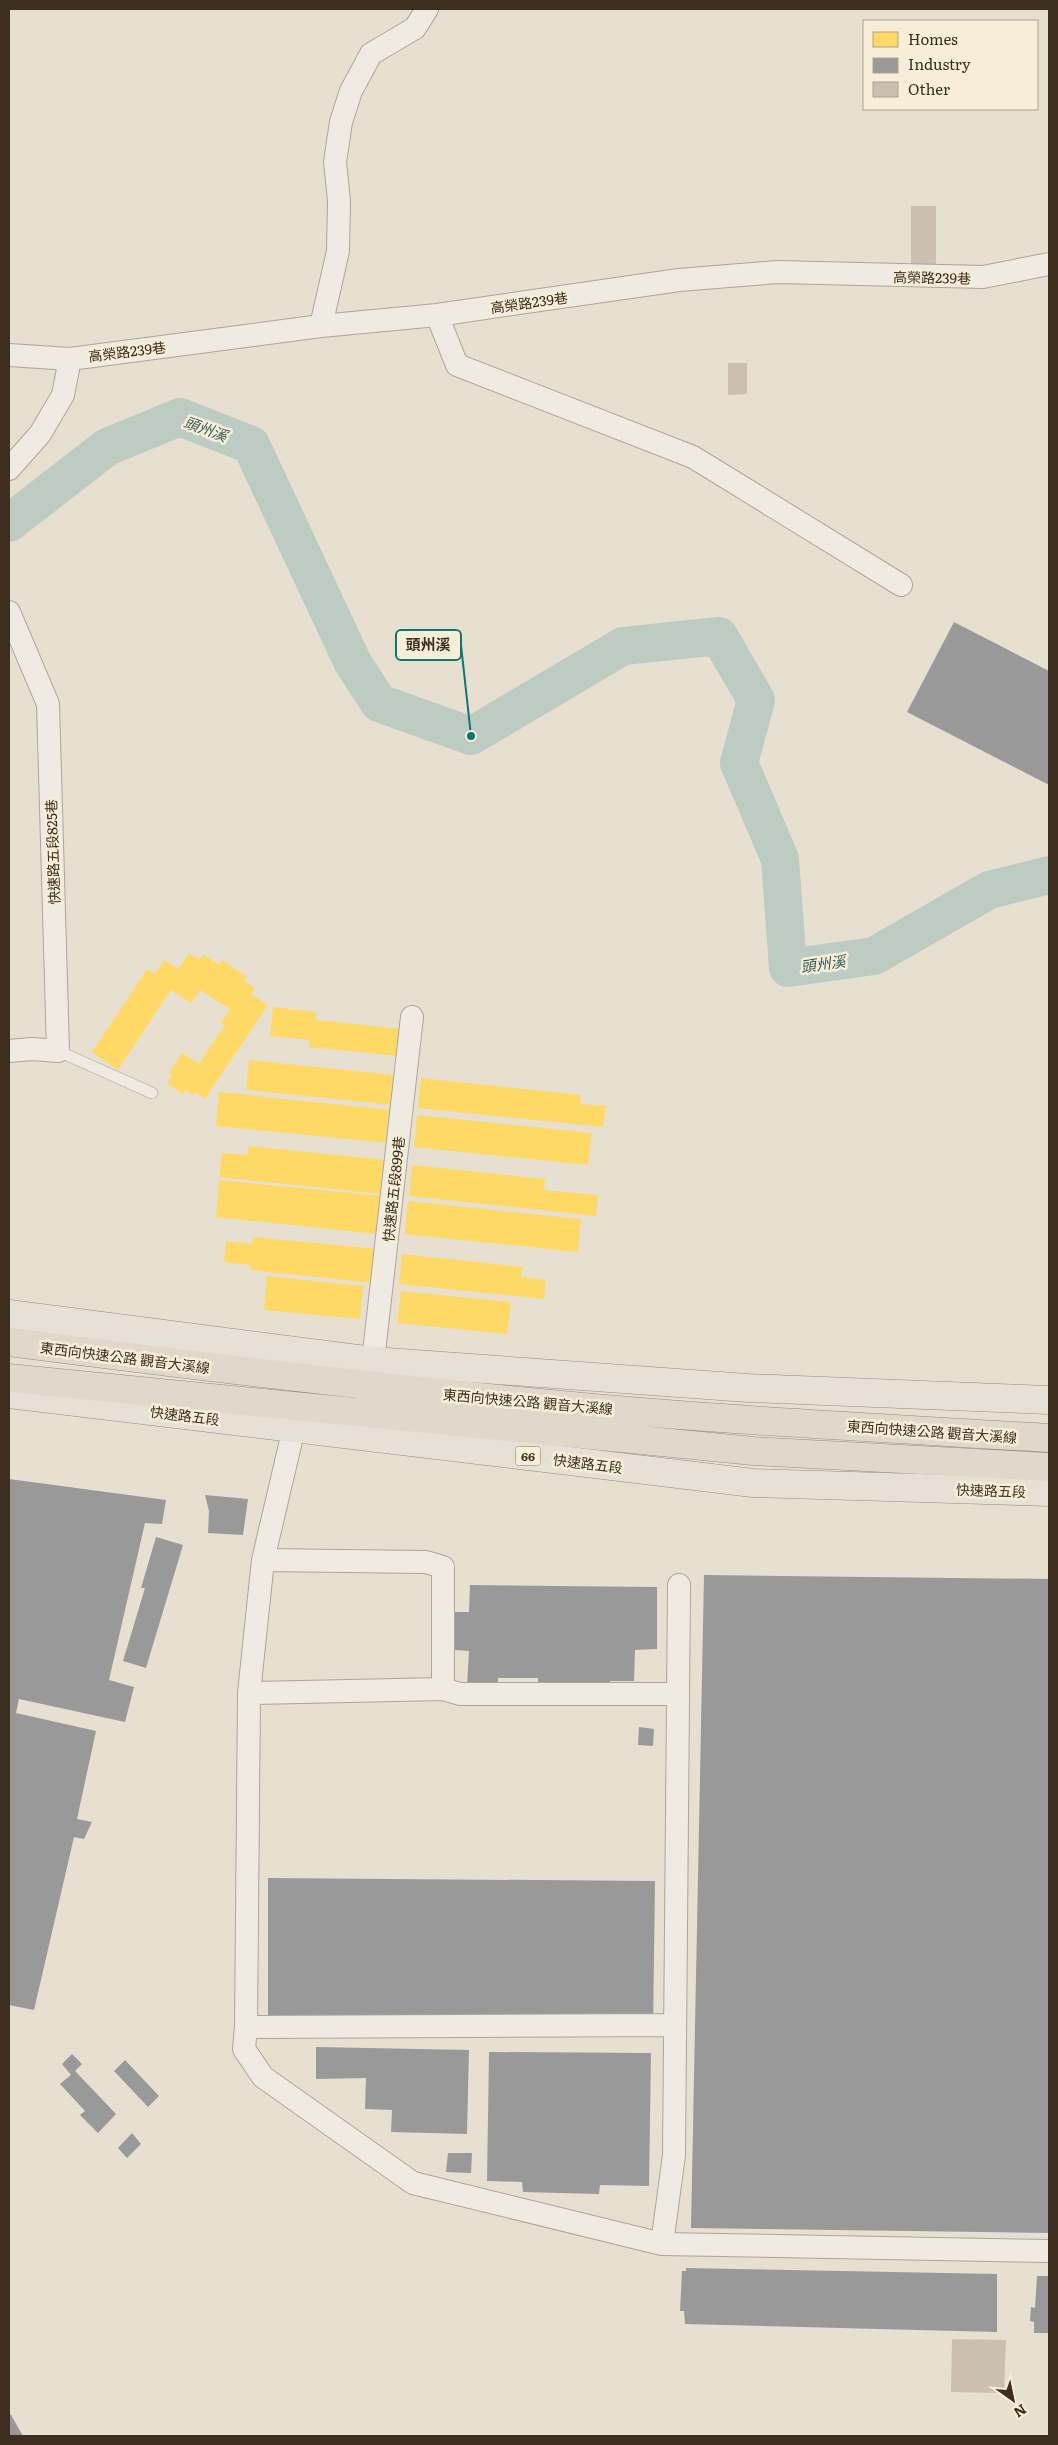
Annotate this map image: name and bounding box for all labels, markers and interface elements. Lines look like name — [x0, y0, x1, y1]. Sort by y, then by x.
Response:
legend — [863, 20, 1038, 110]
text: Homes — [908, 27, 958, 50]
text: Industry — [908, 52, 971, 75]
text: Other — [908, 77, 950, 100]
street label: 高榮路239巷 — [893, 266, 971, 288]
street label: 高榮路239巷 — [489, 287, 569, 317]
street label: 高榮路239巷 — [87, 336, 167, 366]
water label: 頭州溪 — [181, 409, 233, 447]
callout: 頭州溪 — [396, 630, 461, 660]
text: 頭州溪 — [405, 632, 451, 655]
street label: 快速路五段825巷 — [40, 799, 64, 905]
water label: 頭州溪 — [799, 948, 849, 978]
street label: 快速路五段899巷 — [377, 1135, 409, 1243]
street label: 東西向快速公路 觀音大溪線 — [39, 1337, 211, 1377]
street label: 東西向快速公路 觀音大溪線 — [442, 1384, 614, 1418]
street label: 快速路五段 — [149, 1401, 221, 1429]
street label: 東西向快速公路 觀音大溪線 — [846, 1415, 1018, 1447]
road number: 66 — [516, 1446, 540, 1465]
street label: 快速路五段 — [552, 1449, 624, 1477]
street label: 快速路五段 — [956, 1479, 1026, 1501]
north arrow — [988, 2375, 1038, 2425]
text: N — [1010, 2400, 1031, 2423]

